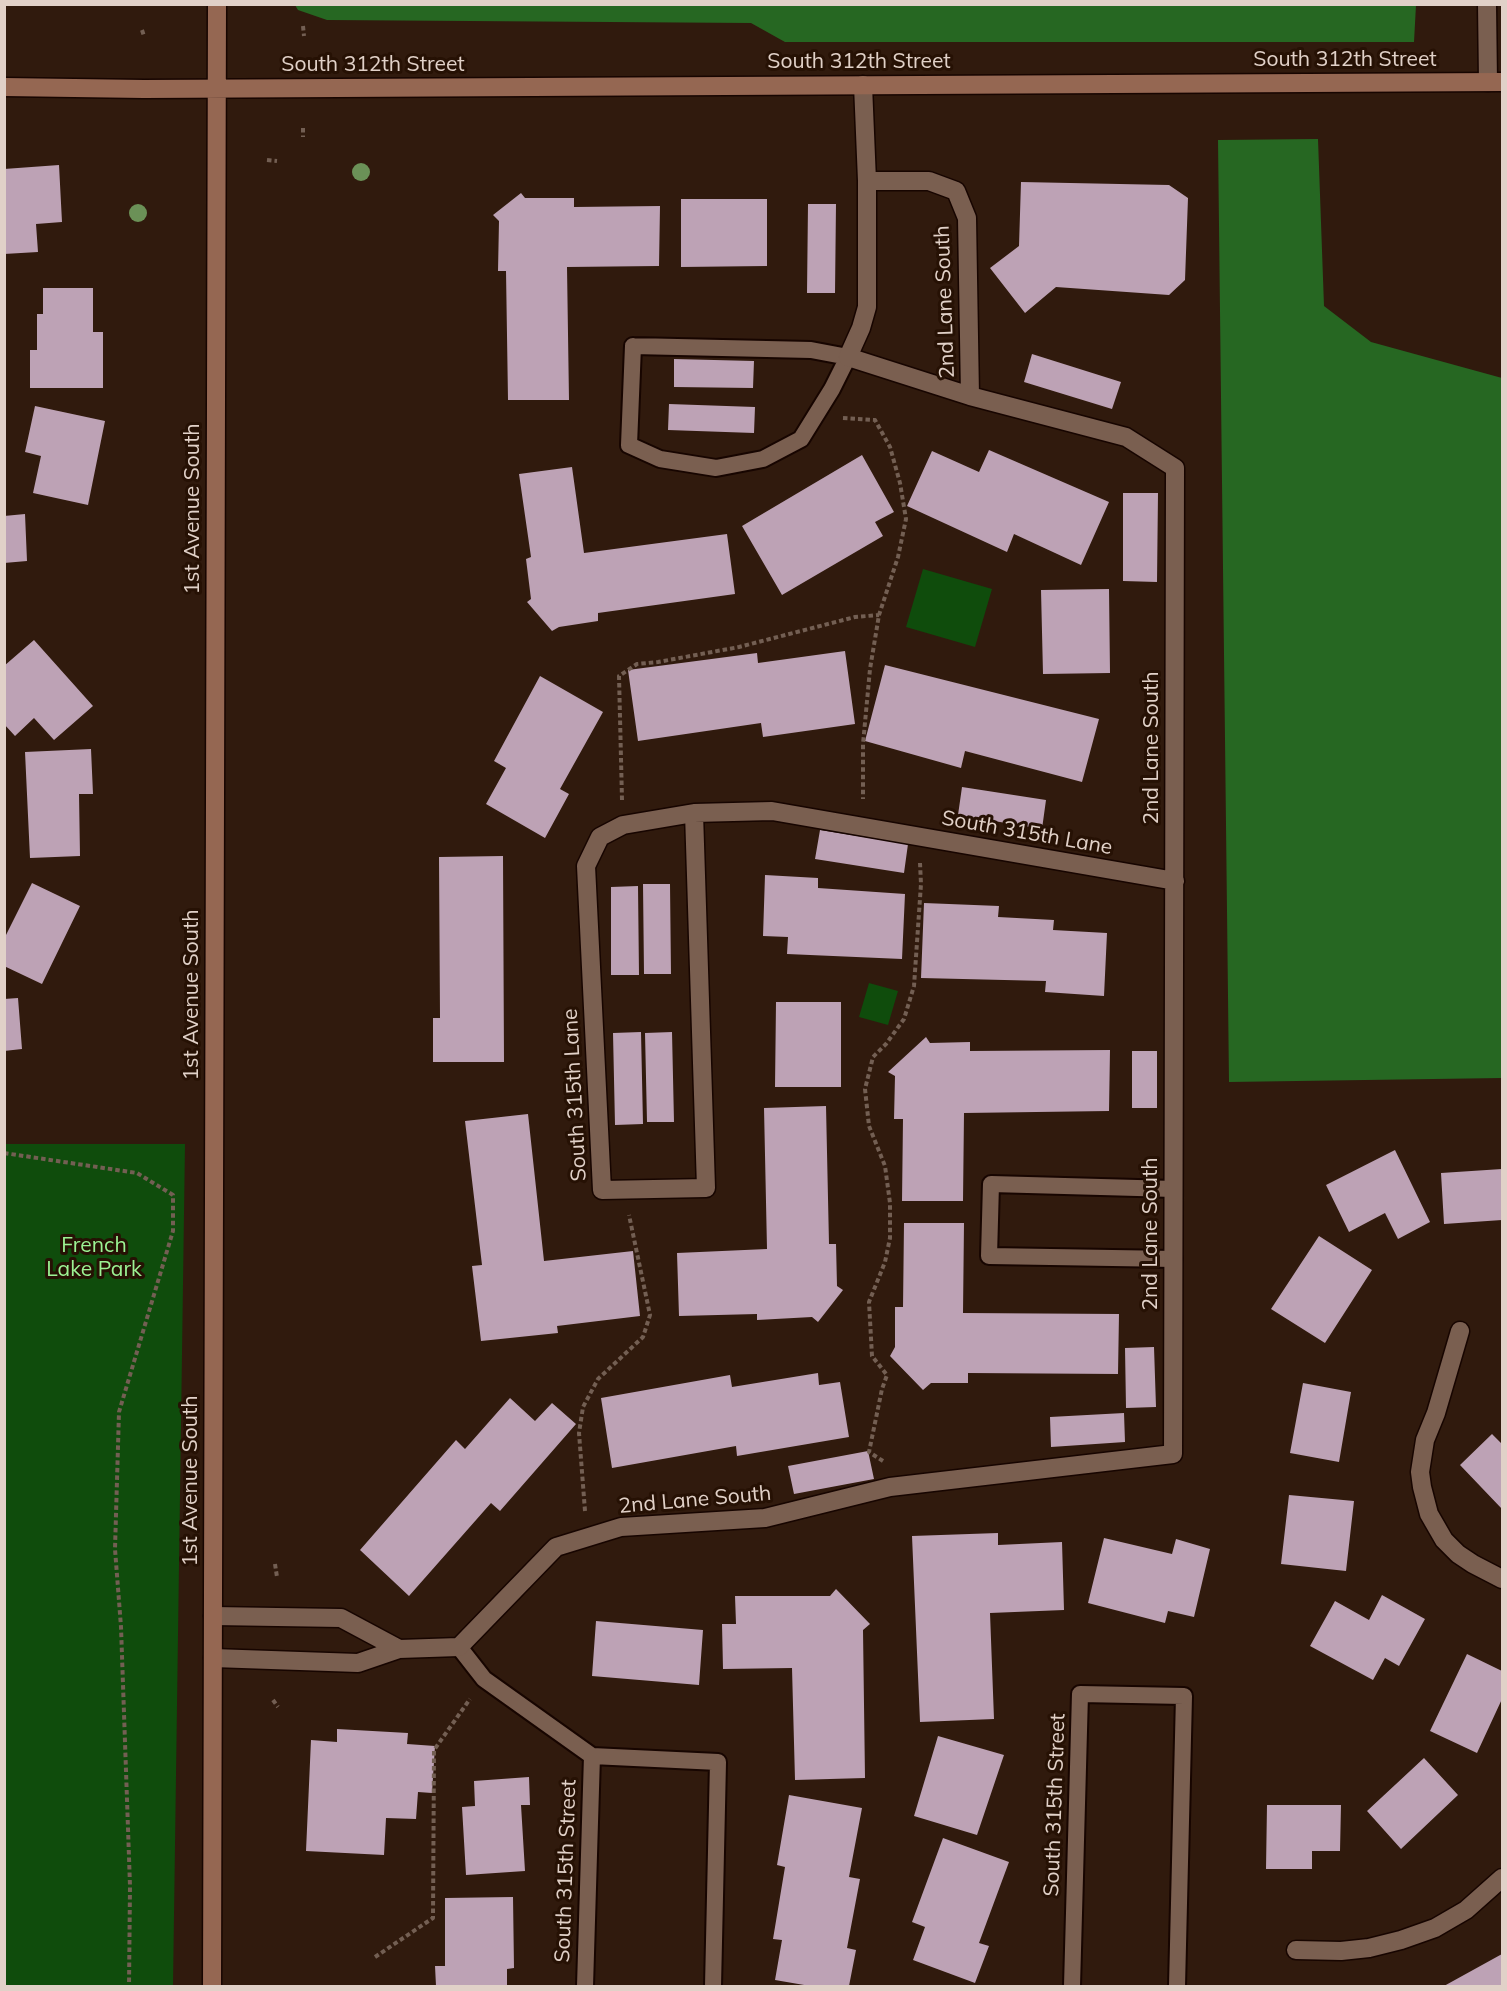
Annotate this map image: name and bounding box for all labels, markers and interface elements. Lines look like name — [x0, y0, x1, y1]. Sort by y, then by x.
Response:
street label: South 312th Street — [1253, 47, 1437, 73]
street label: South 312th Street — [767, 49, 951, 75]
street label: South 312th Street — [281, 52, 465, 78]
street label: 2nd Lane South — [930, 225, 960, 379]
street label: 1st Avenue South — [180, 423, 206, 595]
street label: 2nd Lane South — [1139, 671, 1165, 825]
street label: South 315th Lane — [940, 806, 1114, 860]
street label: 1st Avenue South — [179, 909, 205, 1081]
street label: South 315th Lane — [558, 1008, 592, 1182]
street label: 2nd Lane South — [1138, 1157, 1164, 1311]
park label: French Lake Park — [46, 1233, 142, 1283]
street label: 1st Avenue South — [178, 1395, 204, 1567]
street label: 2nd Lane South — [618, 1481, 772, 1519]
street label: South 315th Street — [1039, 1713, 1071, 1897]
street label: South 315th Street — [550, 1779, 582, 1963]

